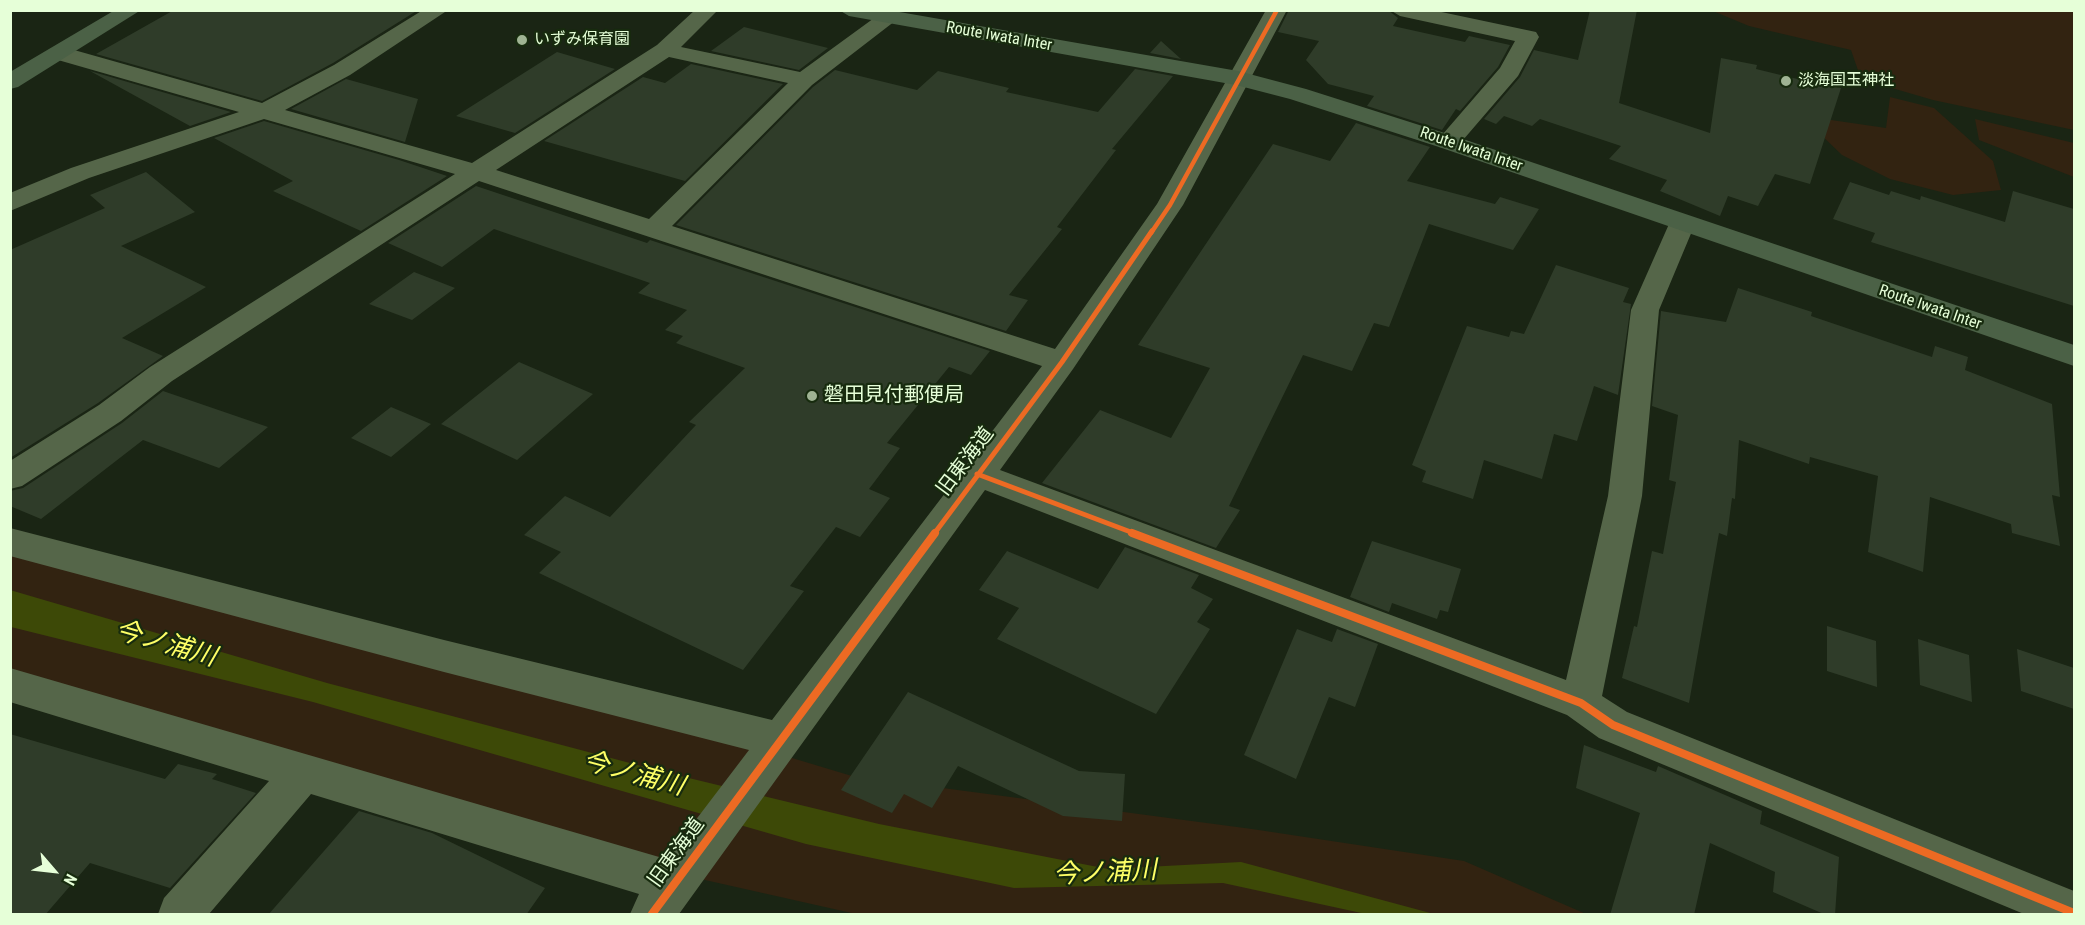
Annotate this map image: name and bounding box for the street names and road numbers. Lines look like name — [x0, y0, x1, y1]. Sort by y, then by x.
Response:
street label: Route Iwata Inter — [945, 18, 1053, 56]
street label: Route Iwata Inter — [1417, 123, 1525, 177]
street label: Route Iwata Inter — [1876, 281, 1984, 335]
street label: 旧東海道 — [932, 423, 1000, 501]
street label: 旧東海道 — [644, 814, 710, 892]

